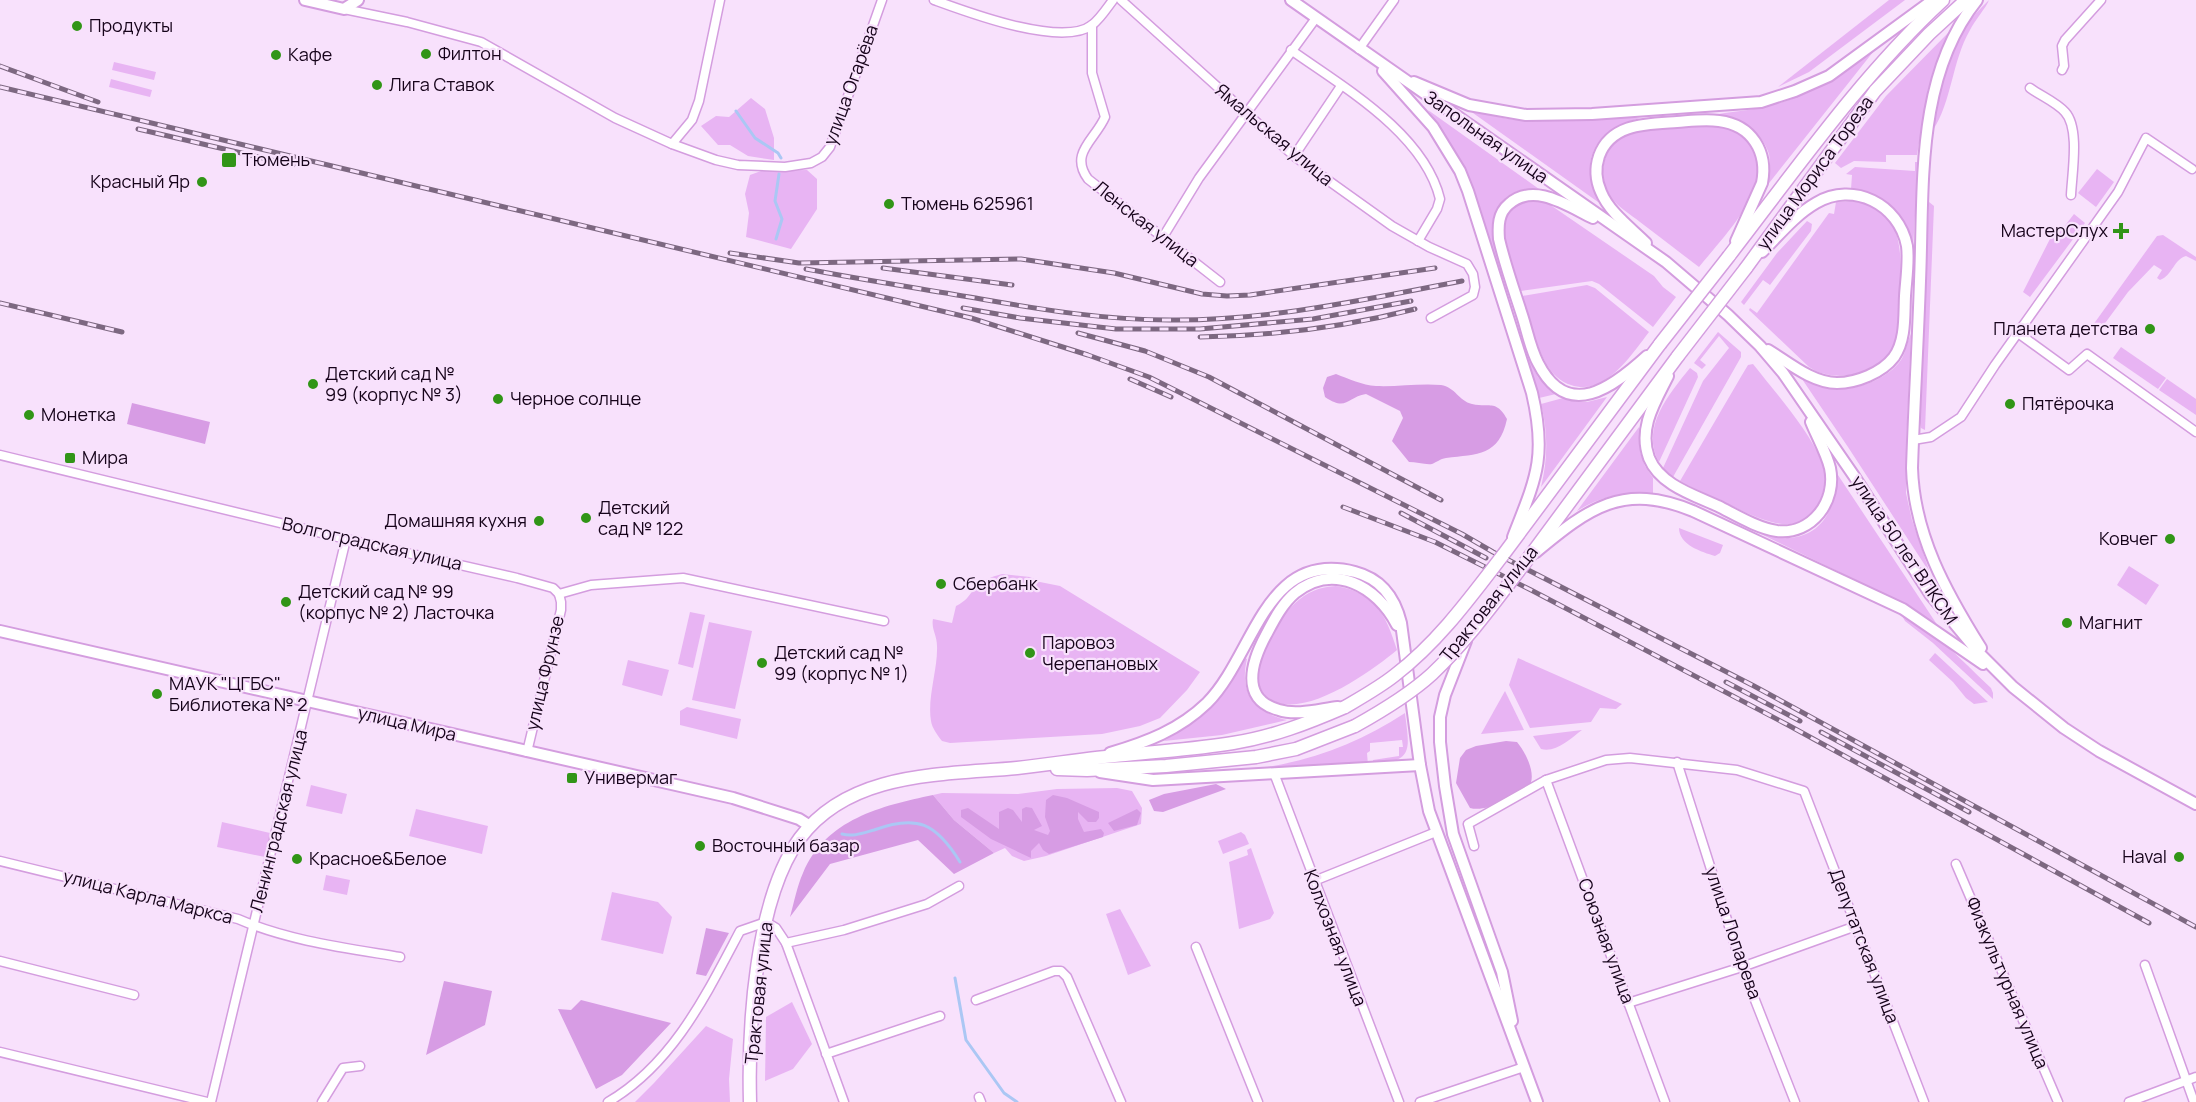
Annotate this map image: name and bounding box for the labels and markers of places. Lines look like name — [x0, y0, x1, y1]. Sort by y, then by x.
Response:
place label: Продукты — [89, 13, 173, 37]
marker: Продукты — [70, 19, 84, 33]
place label: Филтон — [438, 41, 502, 65]
place label: Кафе — [288, 42, 332, 66]
marker: Филтон — [419, 47, 433, 61]
marker: Кафе — [269, 48, 283, 62]
place label: Лига Ставок — [389, 72, 495, 96]
marker: Лига Ставок — [370, 78, 384, 92]
place label: Тюмень — [242, 147, 310, 171]
marker: Тюмень — [220, 151, 238, 169]
place label: Красный Яр — [90, 169, 190, 193]
marker: Красный Яр — [195, 175, 209, 189]
place label: Тюмень 625961 — [901, 191, 1034, 215]
marker: Тюмень 625961 — [882, 197, 896, 211]
place label: МастерСлух — [2001, 218, 2109, 242]
marker: МастерСлух — [2112, 222, 2130, 240]
place label: Планета детства — [1993, 316, 2138, 340]
marker: Планета детства — [2143, 322, 2157, 336]
place label: Детский сад № 99 (корпус № 3) — [325, 361, 463, 406]
marker: Детский сад № 99 (корпус № 3) — [306, 377, 320, 391]
place label: Черное солнце — [510, 386, 641, 410]
place label: Пятёрочка — [2022, 391, 2114, 415]
marker: Черное солнце — [491, 392, 505, 406]
marker: Пятёрочка — [2003, 397, 2017, 411]
place label: Монетка — [41, 402, 116, 426]
marker: Монетка — [22, 408, 36, 422]
place label: Мира — [82, 445, 128, 469]
marker: Мира — [63, 451, 77, 465]
place label: Детский сад № 122 — [598, 495, 683, 540]
place label: Домашняя кухня — [384, 508, 527, 532]
marker: Детский сад № 122 — [579, 511, 593, 525]
marker: Домашняя кухня — [532, 514, 546, 528]
place label: Ковчег — [2099, 526, 2158, 550]
marker: Ковчег — [2163, 532, 2177, 546]
place label: Сбербанк — [953, 571, 1039, 595]
marker: Сбербанк — [934, 577, 948, 591]
place label: Детский сад № 99 (корпус № 2) Ласточка — [298, 579, 494, 624]
marker: Детский сад № 99 (корпус № 2) Ласточка — [279, 595, 293, 609]
place label: Магнит — [2079, 610, 2143, 634]
marker: Магнит — [2060, 616, 2074, 630]
place label: Паровоз Черепановых — [1042, 630, 1159, 675]
place label: Детский сад № 99 (корпус № 1) — [774, 640, 909, 685]
marker: Паровоз Черепановых — [1023, 646, 1037, 660]
marker: Детский сад № 99 (корпус № 1) — [755, 656, 769, 670]
place label: МАУК "ЦГБС" Библиотека № 2 — [169, 671, 308, 716]
marker: МАУК "ЦГБС" Библиотека № 2 — [150, 687, 164, 701]
place label: Универмаг — [584, 765, 677, 789]
marker: Универмаг — [565, 771, 579, 785]
place label: Восточный базар — [712, 833, 860, 857]
marker: Восточный базар — [693, 839, 707, 853]
place label: Haval — [2122, 844, 2167, 868]
place label: Красное&Белое — [309, 846, 447, 870]
marker: Haval — [2172, 850, 2186, 864]
marker: Красное&Белое — [290, 852, 304, 866]

